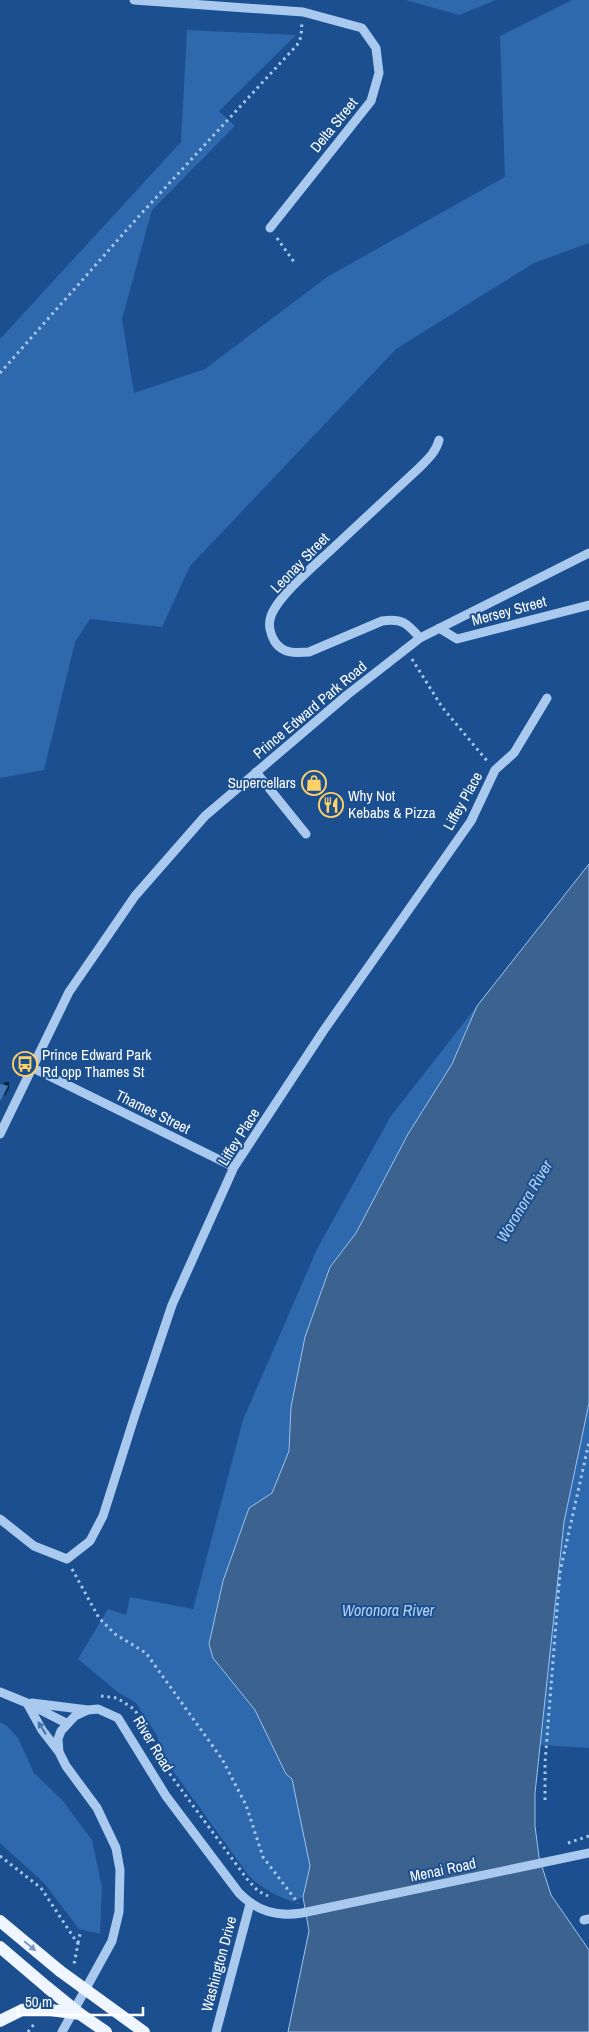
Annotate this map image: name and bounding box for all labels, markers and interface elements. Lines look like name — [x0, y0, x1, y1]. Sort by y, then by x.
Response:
street label: Delta Street — [305, 92, 363, 157]
street label: Leonay Street — [265, 527, 334, 597]
street label: Mersey Street — [469, 590, 549, 631]
street label: Prince Edward Park Road — [248, 656, 371, 763]
street label: Liffey Place — [438, 768, 487, 834]
shop icon: Supercellars — [301, 770, 327, 796]
place label: Supercellars — [228, 772, 296, 793]
place label: Why Not Kebabs & Pizza — [348, 785, 436, 823]
restaurant icon: Why Not Kebabs & Pizza — [318, 792, 344, 818]
place label: Prince Edward Park Rd opp Thames St — [42, 1044, 152, 1082]
bus stop icon: Prince Edward Park Rd opp Thames St — [12, 1051, 38, 1077]
street label: Thames Street — [112, 1084, 195, 1139]
street label: Liffey Place — [213, 1104, 265, 1169]
water label: Woronora River — [491, 1155, 558, 1246]
water label: Woronora River — [342, 1599, 435, 1621]
street label: River Road — [128, 1712, 178, 1776]
one-way arrow — [37, 1721, 46, 1735]
street label: Menai Road — [408, 1852, 478, 1887]
street label: Washington Drive — [196, 1914, 241, 2014]
one-way arrow — [23, 1941, 36, 1952]
scale bar — [18, 1984, 142, 2016]
text: 50 m — [25, 1991, 52, 2012]

